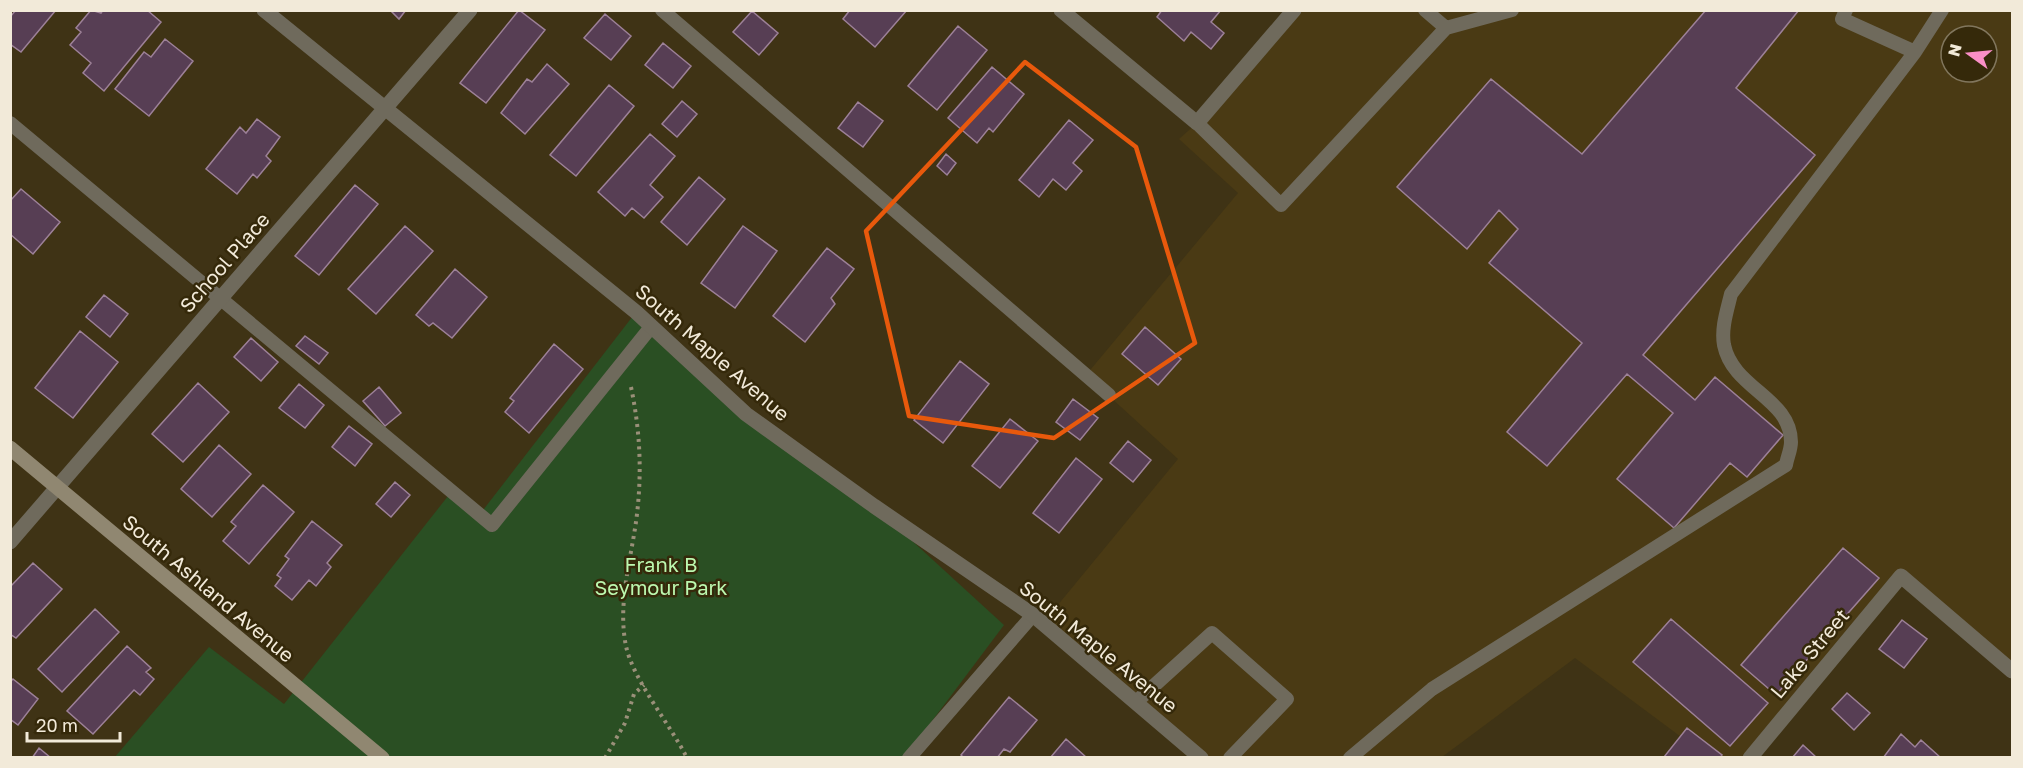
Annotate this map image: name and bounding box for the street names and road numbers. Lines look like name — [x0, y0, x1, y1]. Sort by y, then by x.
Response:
street label: School Place — [174, 207, 274, 317]
street label: South Maple Avenue — [631, 279, 795, 425]
street label: South Ashland Avenue — [118, 509, 300, 667]
street label: South Maple Avenue — [1015, 575, 1183, 717]
street label: Lake Street — [1765, 603, 1853, 703]

